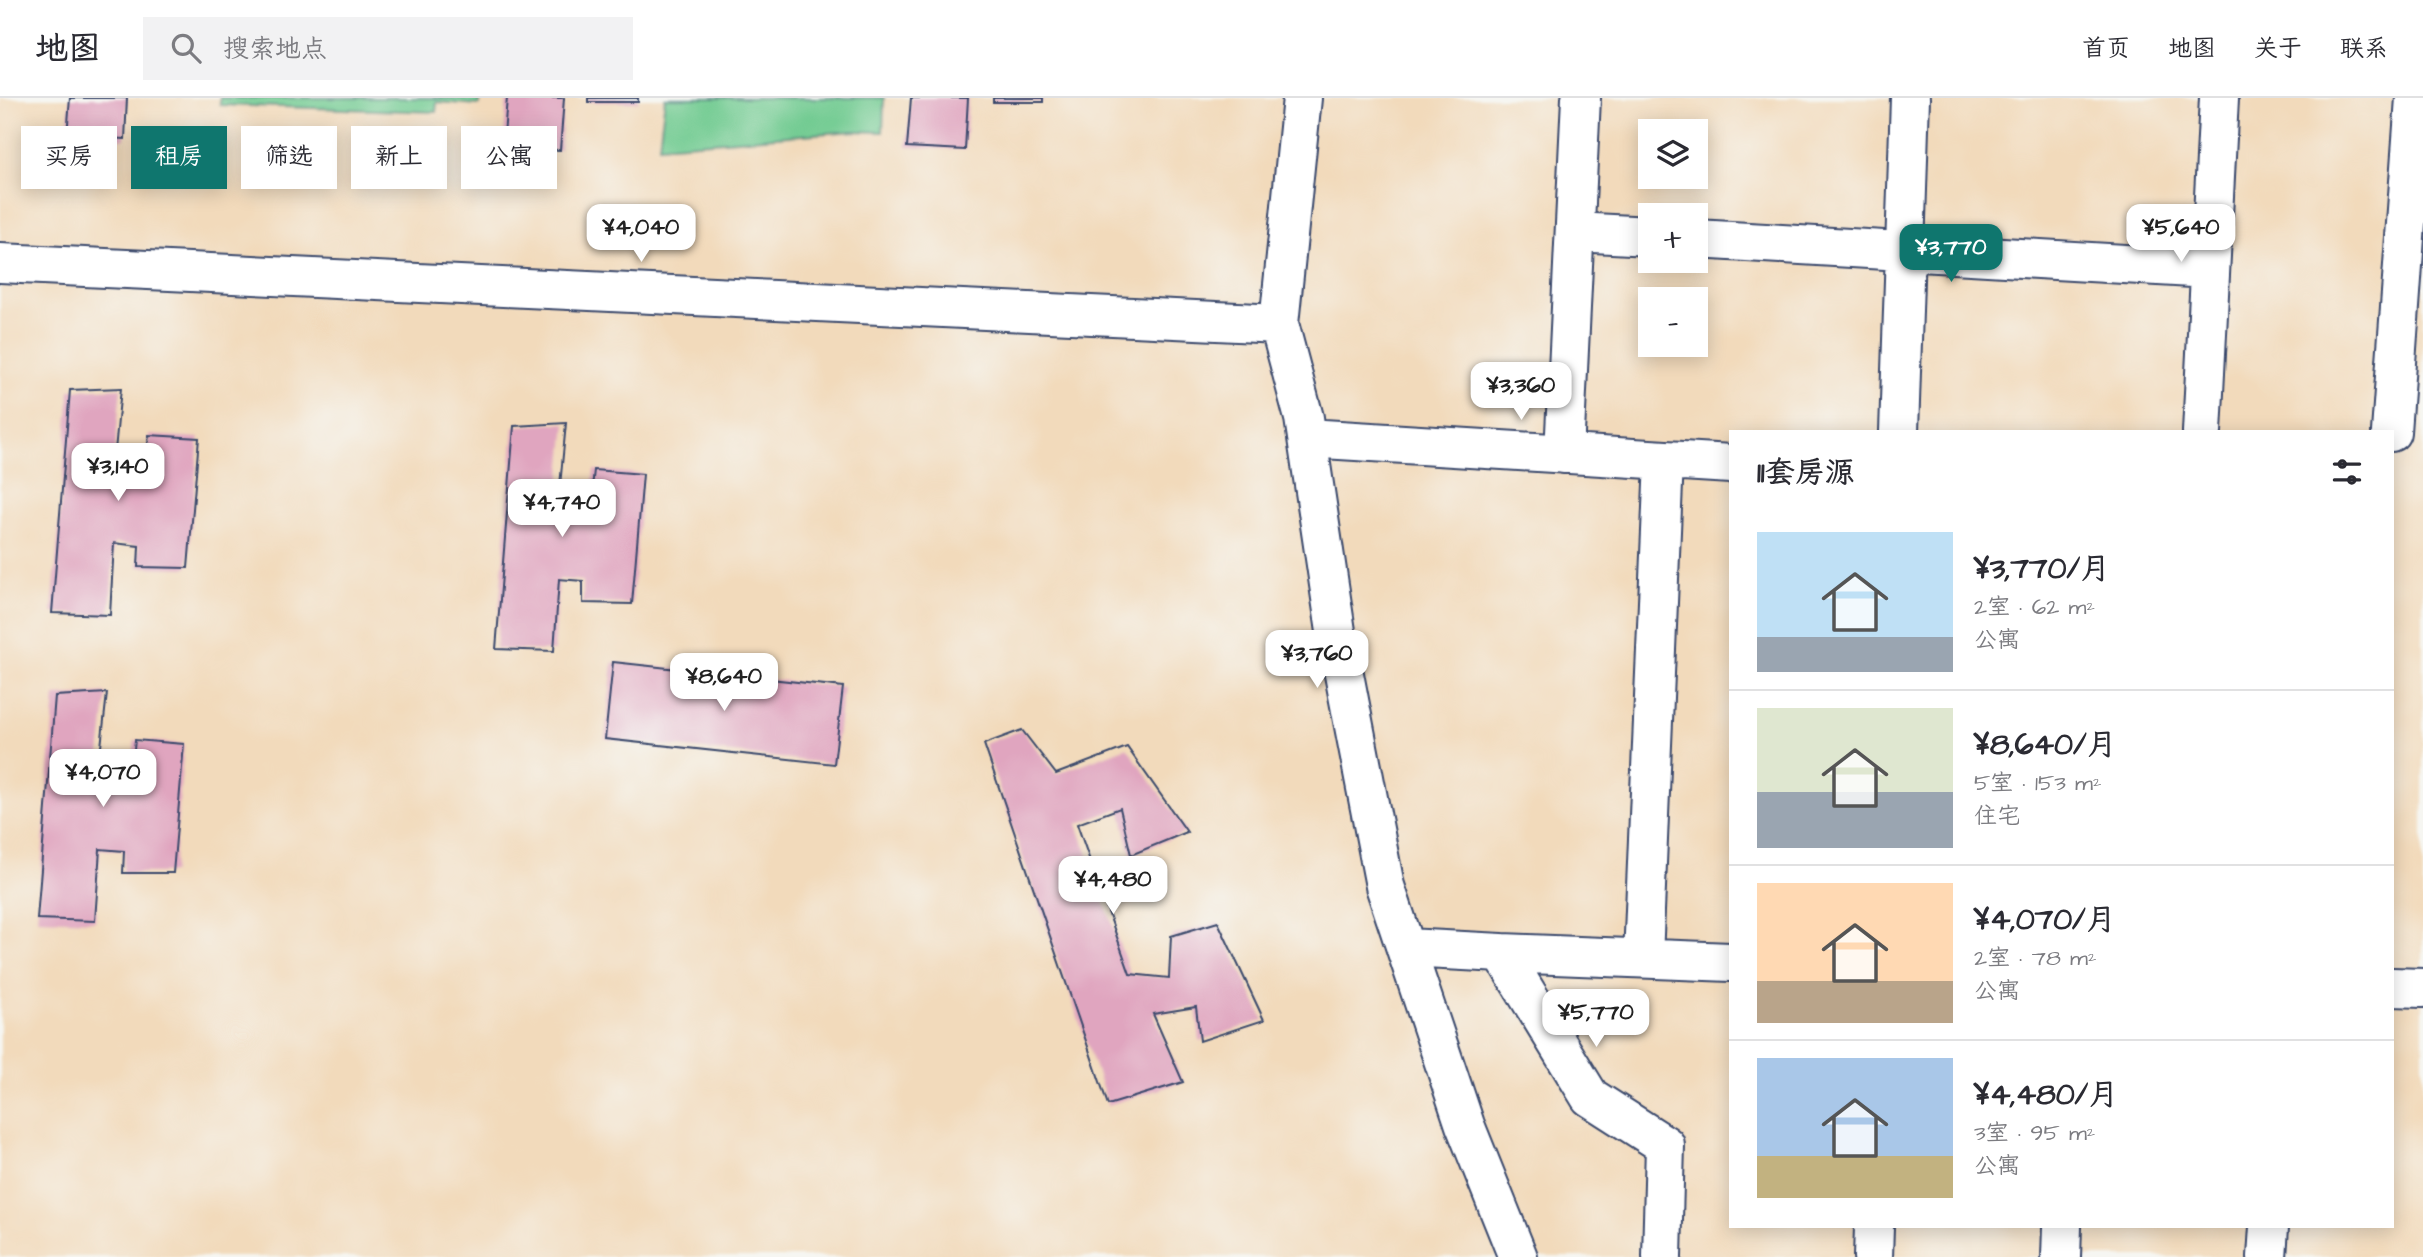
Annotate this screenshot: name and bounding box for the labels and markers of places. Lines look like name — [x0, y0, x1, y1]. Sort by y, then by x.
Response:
pin: ¥4,040 — [584, 204, 698, 264]
pin: ¥5,640 — [2124, 204, 2238, 264]
pin: ¥3,770 — [1894, 225, 2008, 284]
pin: ¥3,360 — [1464, 362, 1578, 422]
pin: ¥3,140 — [61, 444, 175, 503]
pin: ¥4,740 — [505, 480, 619, 539]
pin: ¥3,760 — [1260, 630, 1374, 690]
pin: ¥8,640 — [667, 654, 781, 713]
pin: ¥4,070 — [46, 750, 160, 809]
pin: ¥4,480 — [1056, 856, 1170, 916]
pin: ¥5,770 — [1539, 990, 1653, 1049]

